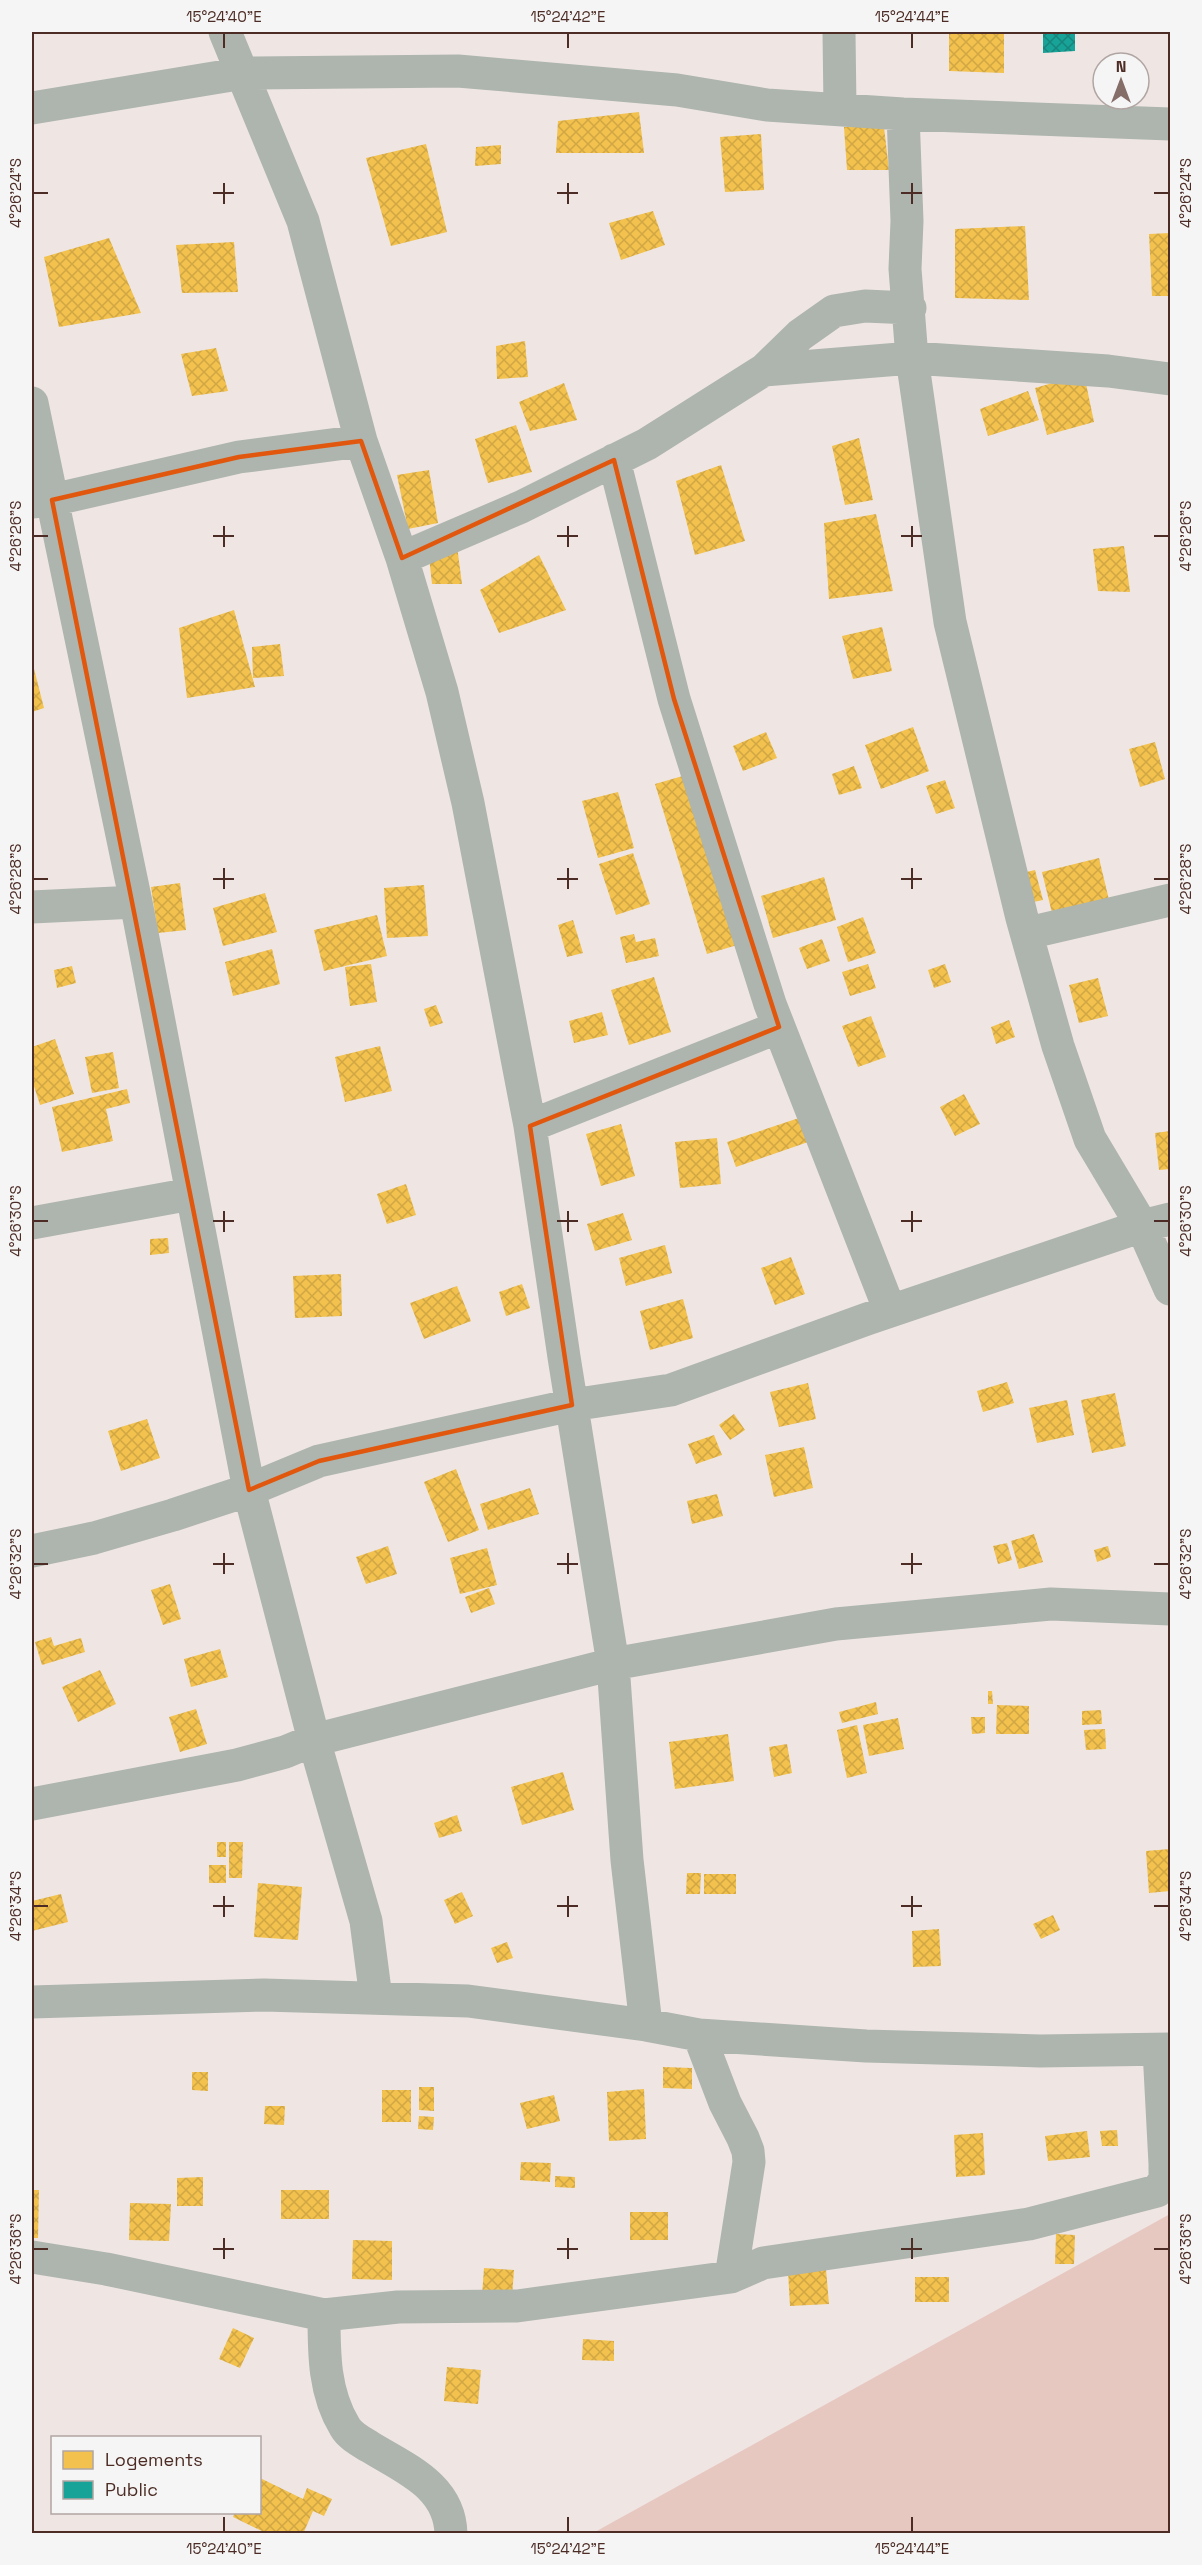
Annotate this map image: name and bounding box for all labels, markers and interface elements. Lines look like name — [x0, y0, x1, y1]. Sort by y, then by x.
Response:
text: 15°24'40"E — [186, 7, 262, 26]
text: 15°24'42"E — [531, 7, 605, 26]
text: 15°24'44"E — [875, 7, 949, 26]
north arrow — [1091, 51, 1151, 111]
text: N — [1116, 56, 1126, 77]
text: 4°26'24"S — [6, 158, 25, 228]
text: 4°26'24"S — [1176, 158, 1195, 228]
text: 4°26'26"S — [6, 501, 25, 571]
text: 4°26'26"S — [1176, 501, 1195, 571]
text: 4°26'28"S — [6, 843, 25, 915]
text: 4°26'28"S — [1176, 843, 1195, 915]
text: 4°26'30"S — [6, 1185, 25, 1257]
text: 4°26'30"S — [1176, 1185, 1195, 1257]
text: 4°26'32"S — [6, 1529, 25, 1599]
text: 4°26'32"S — [1176, 1529, 1195, 1599]
text: 4°26'34"S — [6, 1871, 25, 1941]
text: 4°26'34"S — [1176, 1871, 1195, 1941]
text: 4°26'36"S — [6, 2214, 25, 2284]
text: 4°26'36"S — [1176, 2214, 1195, 2284]
legend — [51, 2436, 261, 2514]
text: Logements — [105, 2448, 203, 2471]
text: Public — [105, 2478, 158, 2501]
text: 15°24'40"E — [186, 2539, 262, 2558]
text: 15°24'42"E — [531, 2539, 605, 2558]
text: 15°24'44"E — [875, 2539, 949, 2558]

